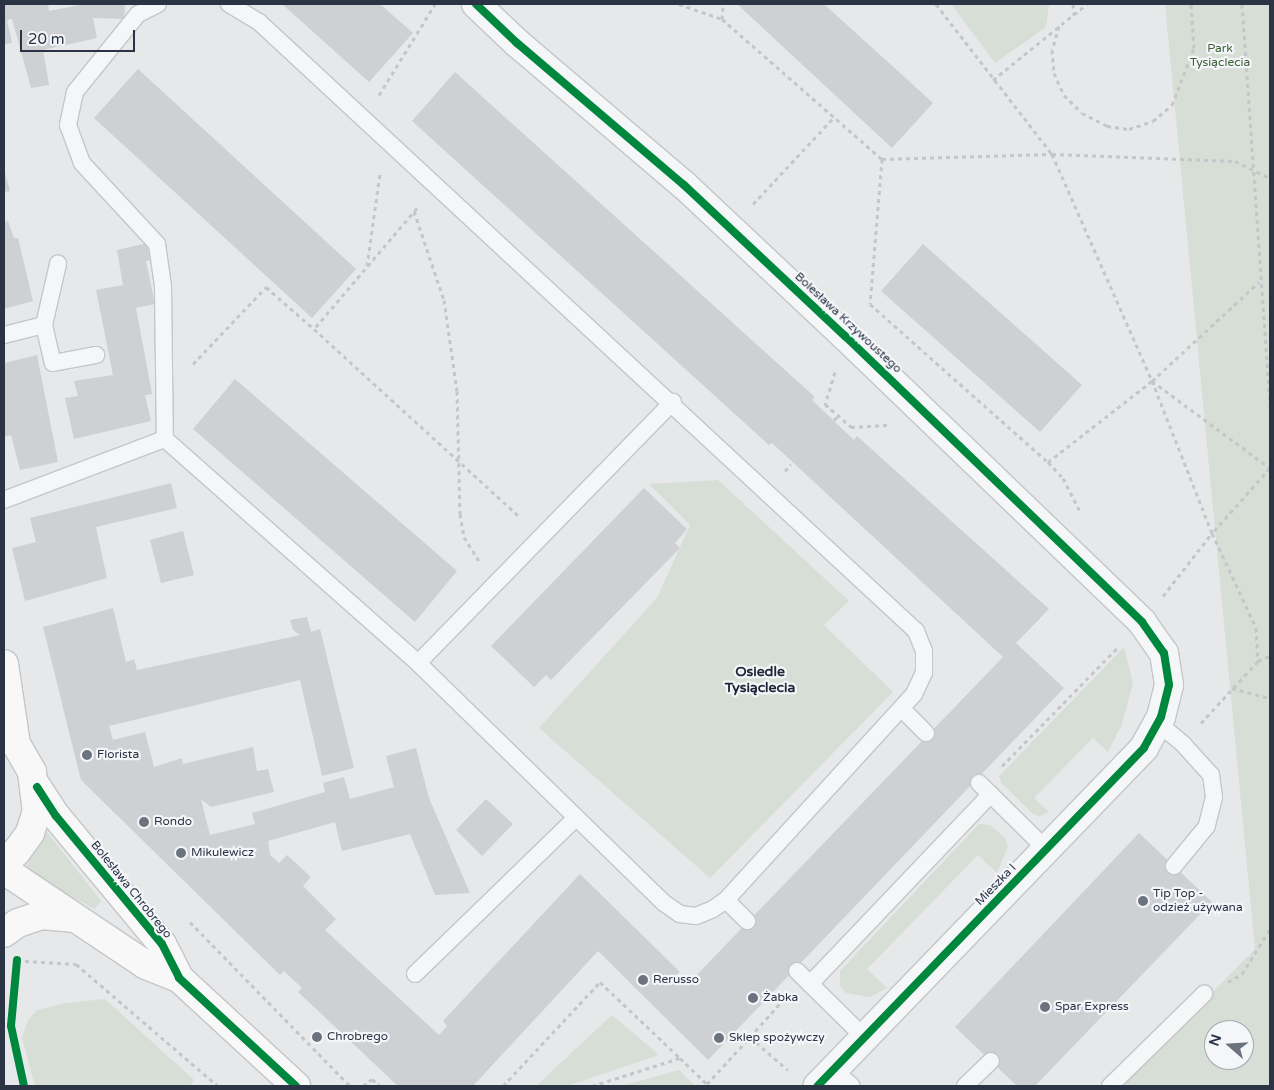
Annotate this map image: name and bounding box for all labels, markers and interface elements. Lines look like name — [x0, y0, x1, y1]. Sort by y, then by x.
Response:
scale bar — [22, 20, 138, 52]
text: 20 m — [28, 30, 65, 48]
park label: Park Tysiąclecia — [1190, 42, 1250, 70]
street label: Bolesława Krzywoustego — [791, 270, 905, 376]
district label: Osiedle Tysiąclecia — [725, 664, 795, 696]
place label: Florista — [97, 748, 139, 762]
marker: Florista — [81, 749, 93, 761]
place label: Rondo — [154, 815, 192, 829]
marker: Rondo — [138, 816, 150, 828]
street label: Bolesława Chrobrego — [87, 838, 175, 942]
place label: Mikulewicz — [191, 846, 254, 860]
marker: Mikulewicz — [175, 847, 187, 859]
street label: Mieszka I — [973, 861, 1019, 909]
place label: Tip Top - odzież używana — [1153, 887, 1243, 915]
marker: Tip Top - odzież używana — [1137, 895, 1149, 907]
place label: Rerusso — [653, 973, 699, 987]
marker: Rerusso — [637, 974, 649, 986]
place label: Żabka — [763, 991, 798, 1005]
marker: Żabka — [747, 992, 759, 1004]
place label: Spar Express — [1055, 1000, 1129, 1014]
marker: Spar Express — [1039, 1001, 1051, 1013]
north arrow — [1204, 1020, 1254, 1070]
place label: Chrobrego — [327, 1030, 388, 1044]
marker: Chrobrego — [311, 1031, 323, 1043]
place label: Sklep spożywczy — [729, 1031, 825, 1045]
marker: Sklep spożywczy — [713, 1032, 725, 1044]
text: N — [1205, 1032, 1225, 1048]

